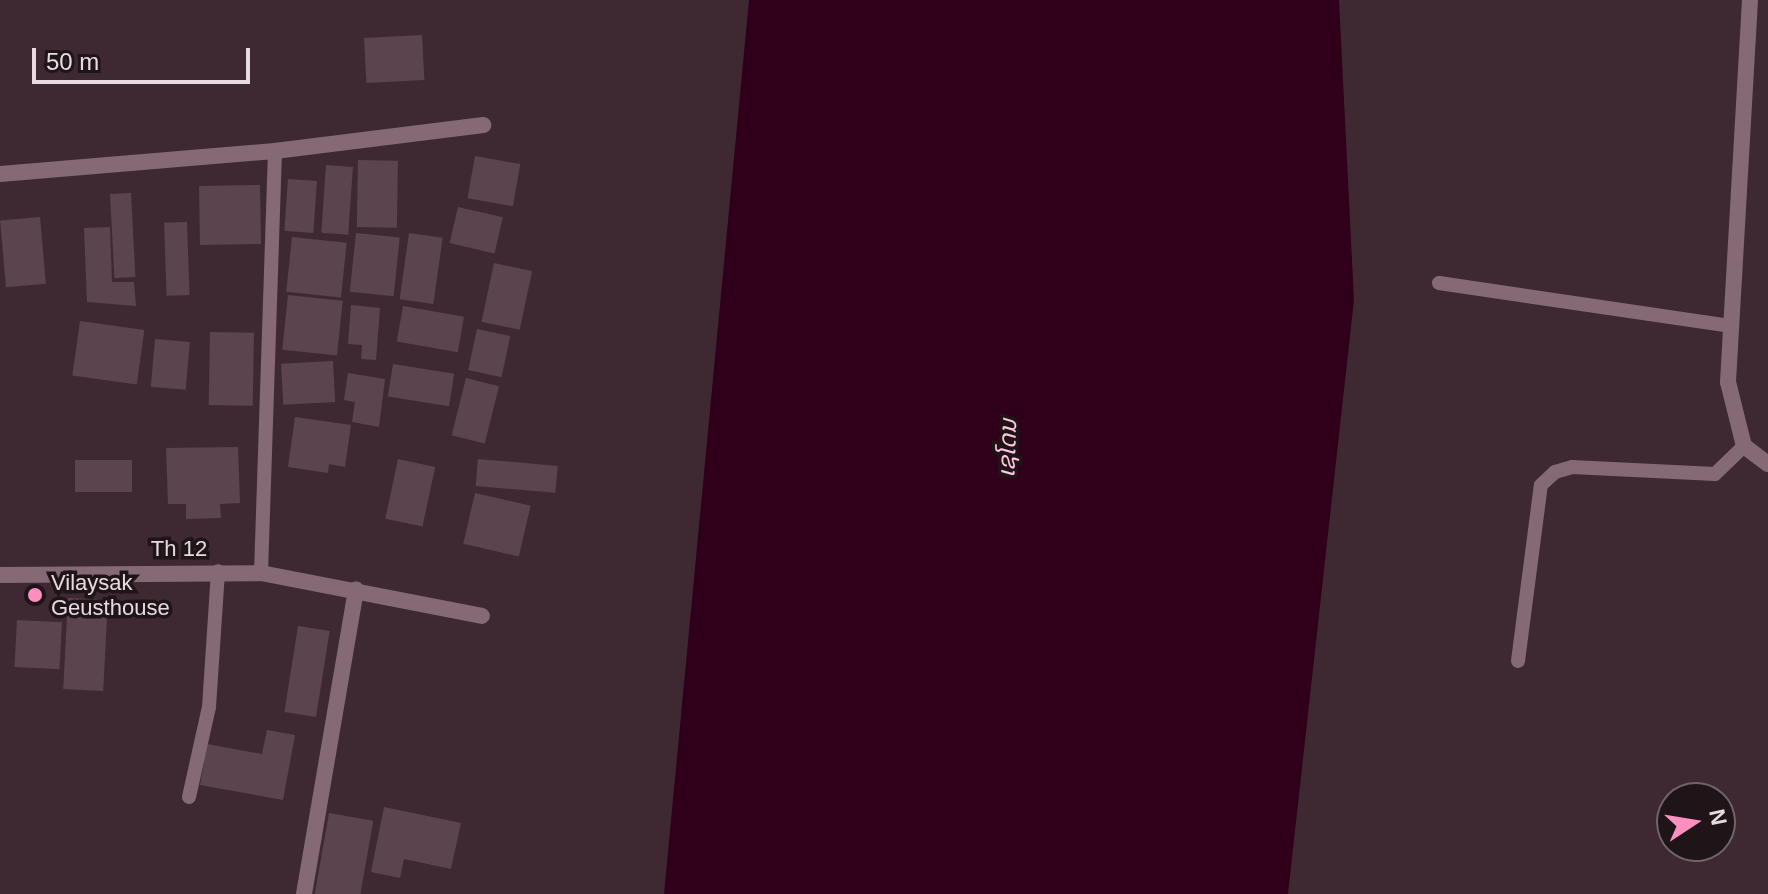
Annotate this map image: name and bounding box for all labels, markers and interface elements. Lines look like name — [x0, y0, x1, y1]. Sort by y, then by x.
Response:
scale bar — [36, 32, 254, 82]
text: 50 m — [46, 48, 99, 75]
water label: ເຊໂດນ — [992, 418, 1022, 478]
street label: Th 12 — [151, 536, 207, 562]
place label: Vilaysak Geusthouse — [51, 569, 170, 620]
marker: Vilaysak Geusthouse — [26, 586, 44, 604]
north arrow — [1656, 782, 1736, 862]
text: N — [1704, 807, 1732, 828]

